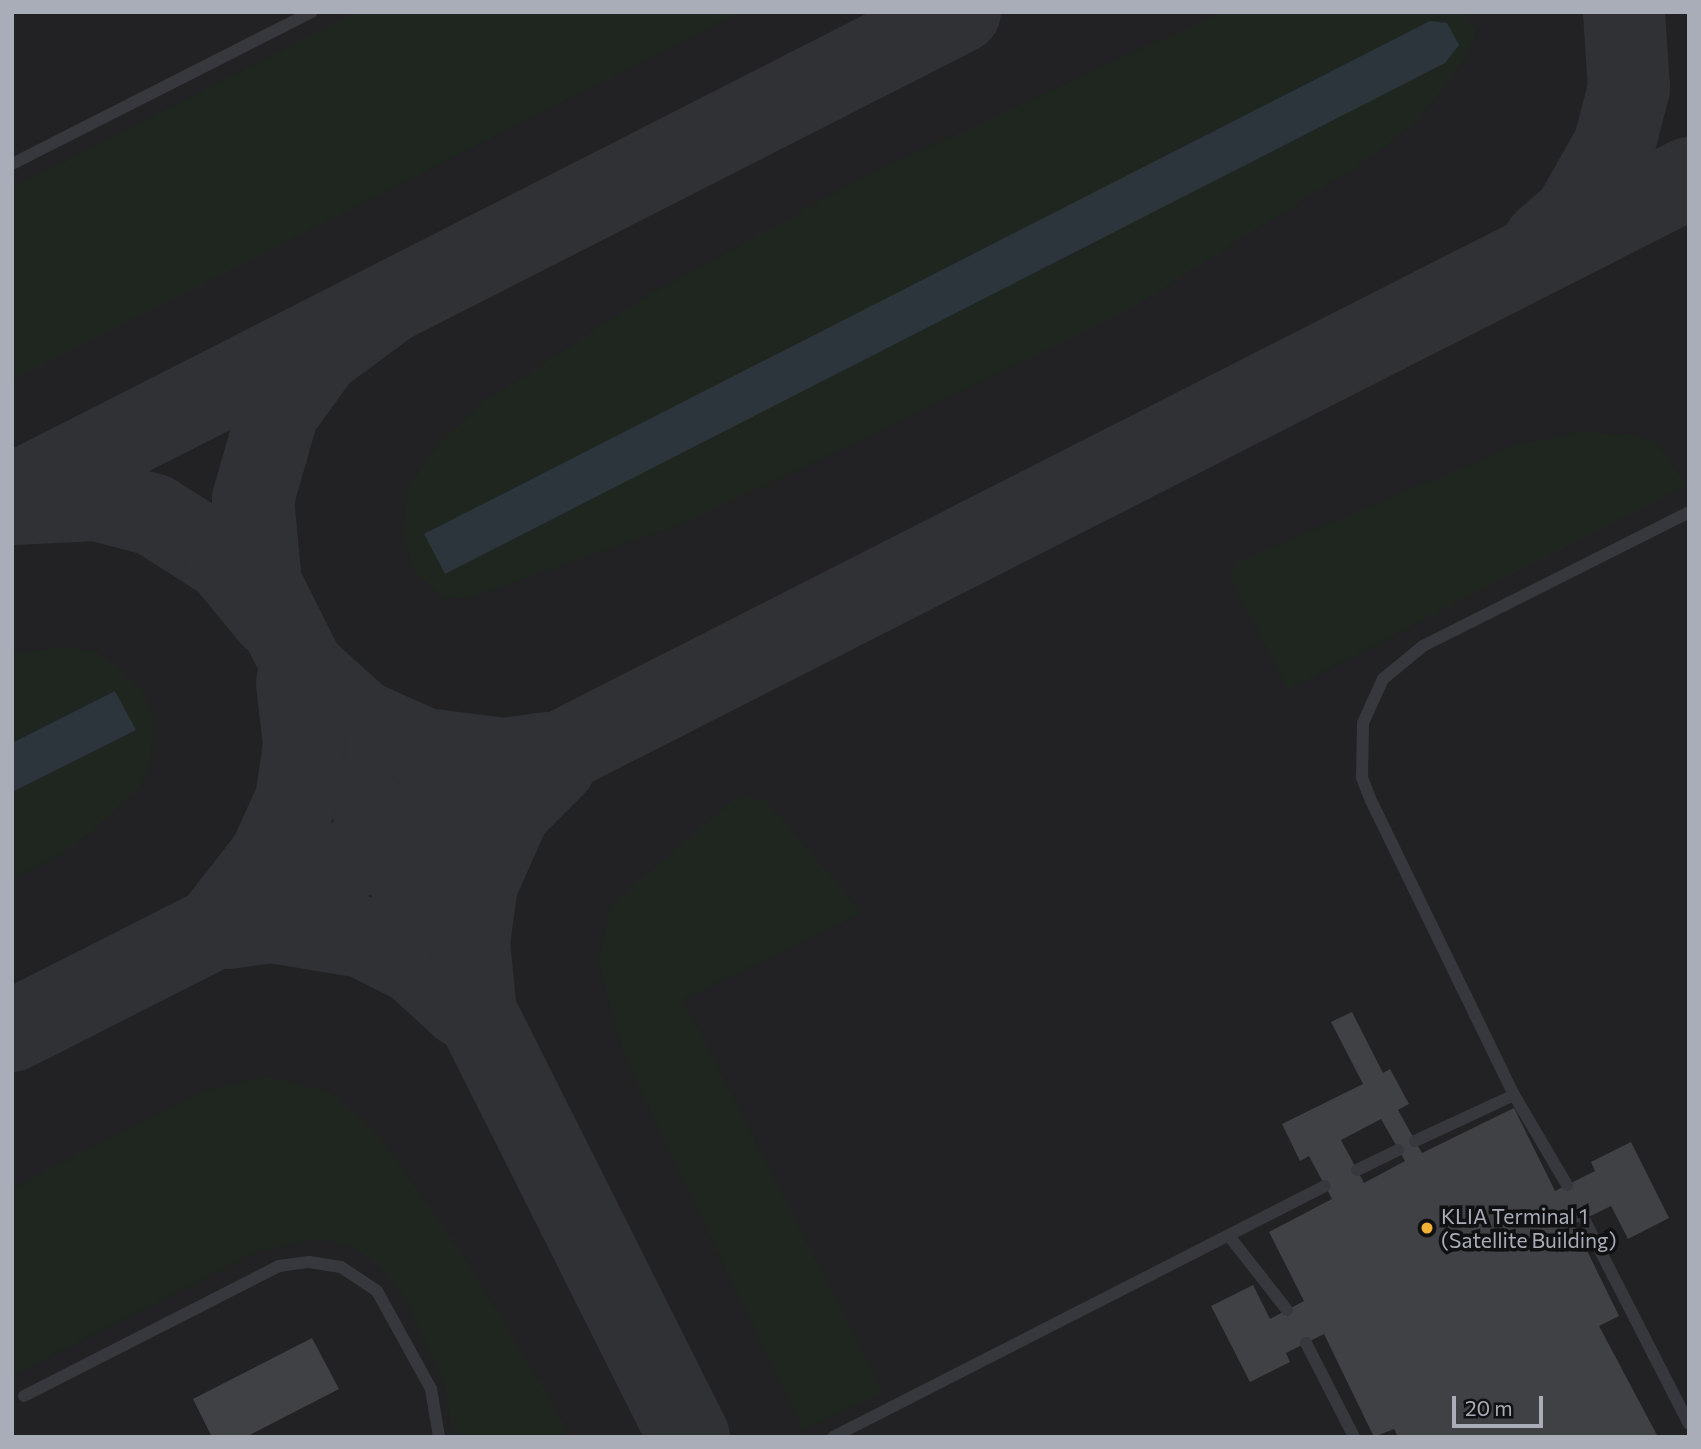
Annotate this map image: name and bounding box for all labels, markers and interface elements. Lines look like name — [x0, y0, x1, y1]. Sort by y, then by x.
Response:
place label: KLIA Terminal 1 (Satellite Building) — [1441, 1203, 1617, 1253]
marker: KLIA Terminal 1 (Satellite Building) — [1419, 1220, 1435, 1236]
scale bar — [1456, 1382, 1547, 1426]
text: 20 m — [1465, 1395, 1513, 1420]

